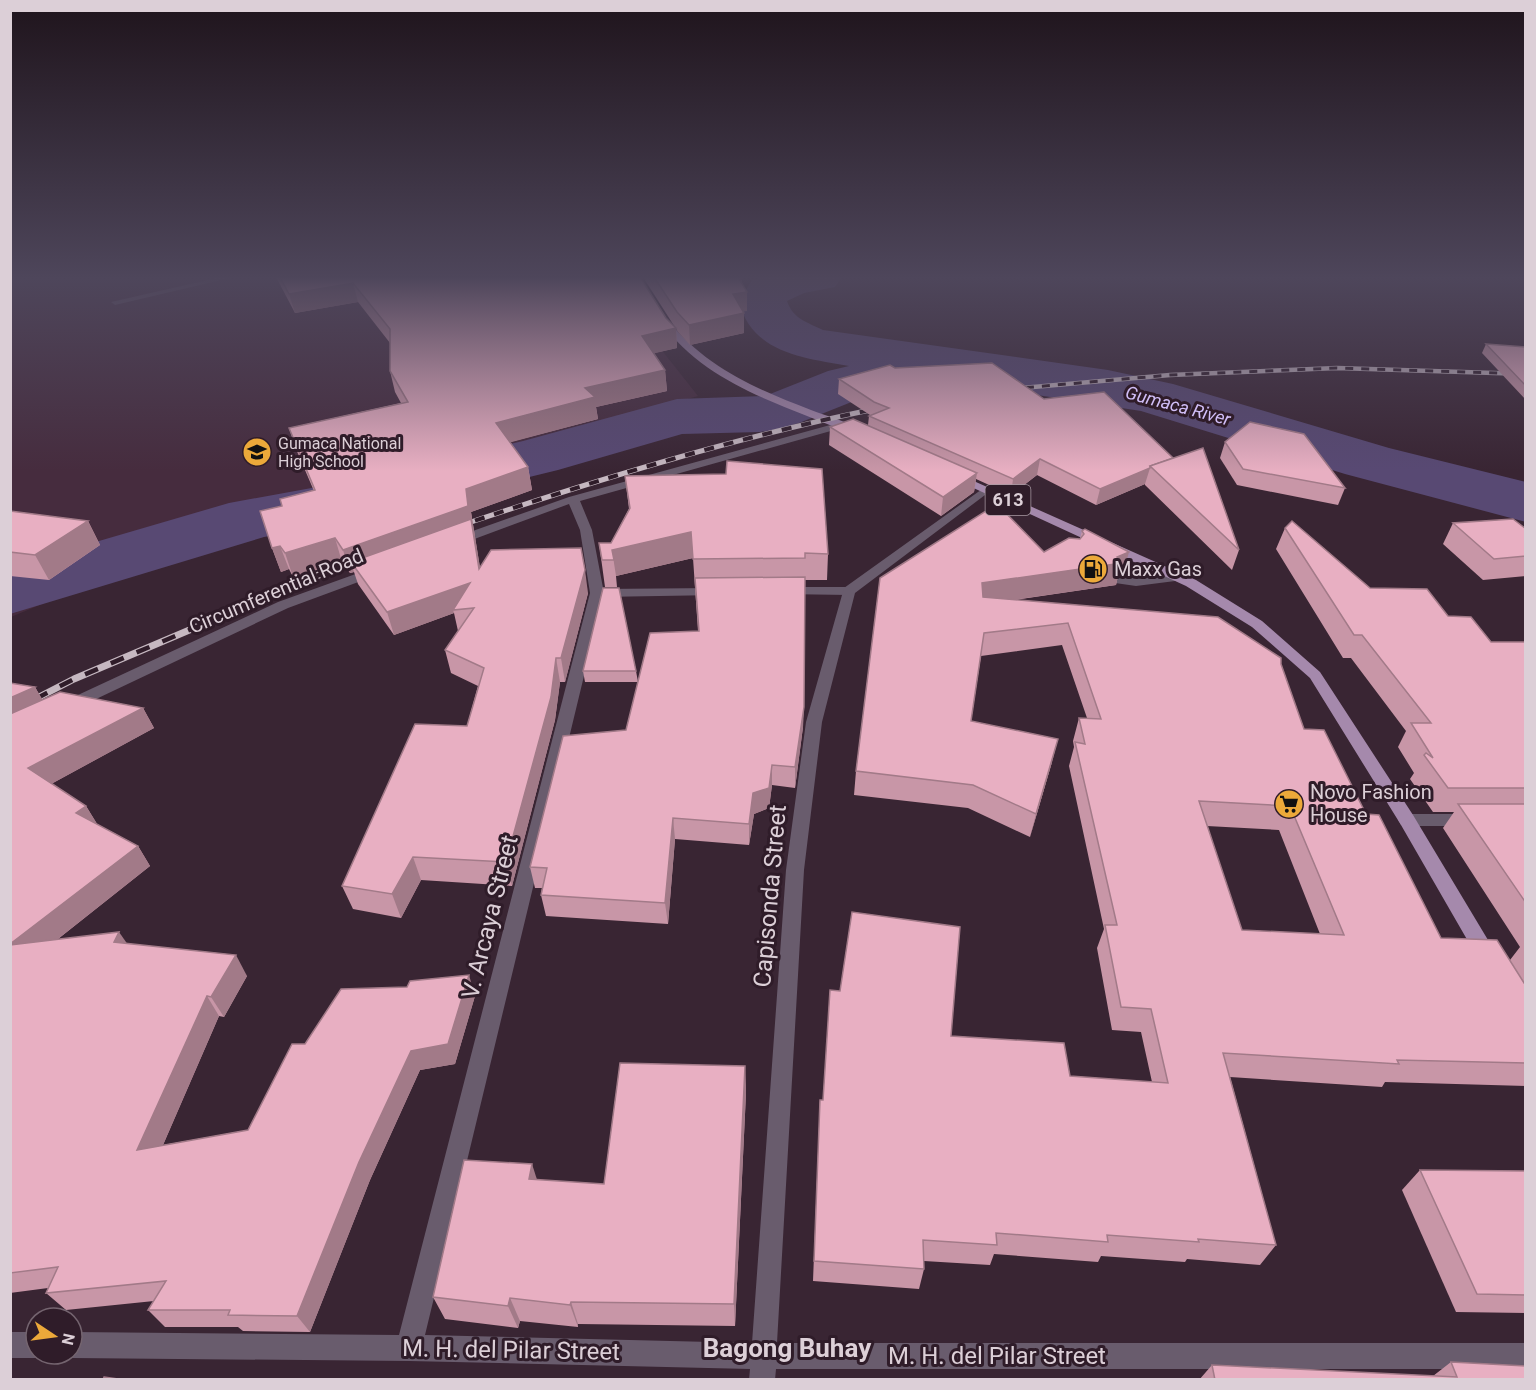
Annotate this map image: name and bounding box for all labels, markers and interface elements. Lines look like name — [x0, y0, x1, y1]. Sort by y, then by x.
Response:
water label: Gumaca River — [1123, 381, 1234, 430]
place label: Gumaca National High School — [278, 434, 401, 471]
school or university icon: Gumaca National High School — [241, 436, 273, 468]
road number: 613 — [986, 485, 1030, 515]
street label: Circumferential Road — [185, 543, 367, 639]
fuel station icon: Maxx Gas — [1077, 553, 1109, 585]
place label: Maxx Gas — [1114, 557, 1202, 581]
place label: Novo Fashion House — [1310, 780, 1432, 827]
supermarket icon: Novo Fashion House — [1273, 788, 1305, 820]
street label: Capisonda Street — [748, 803, 792, 988]
street label: V. Arcaya Street — [456, 832, 524, 1002]
north arrow — [24, 1306, 84, 1366]
text: N — [58, 1332, 79, 1347]
district label: Bagong Buhay — [703, 1333, 872, 1363]
street label: M. H. del Pilar Street — [402, 1334, 620, 1366]
street label: M. H. del Pilar Street — [888, 1342, 1106, 1370]

